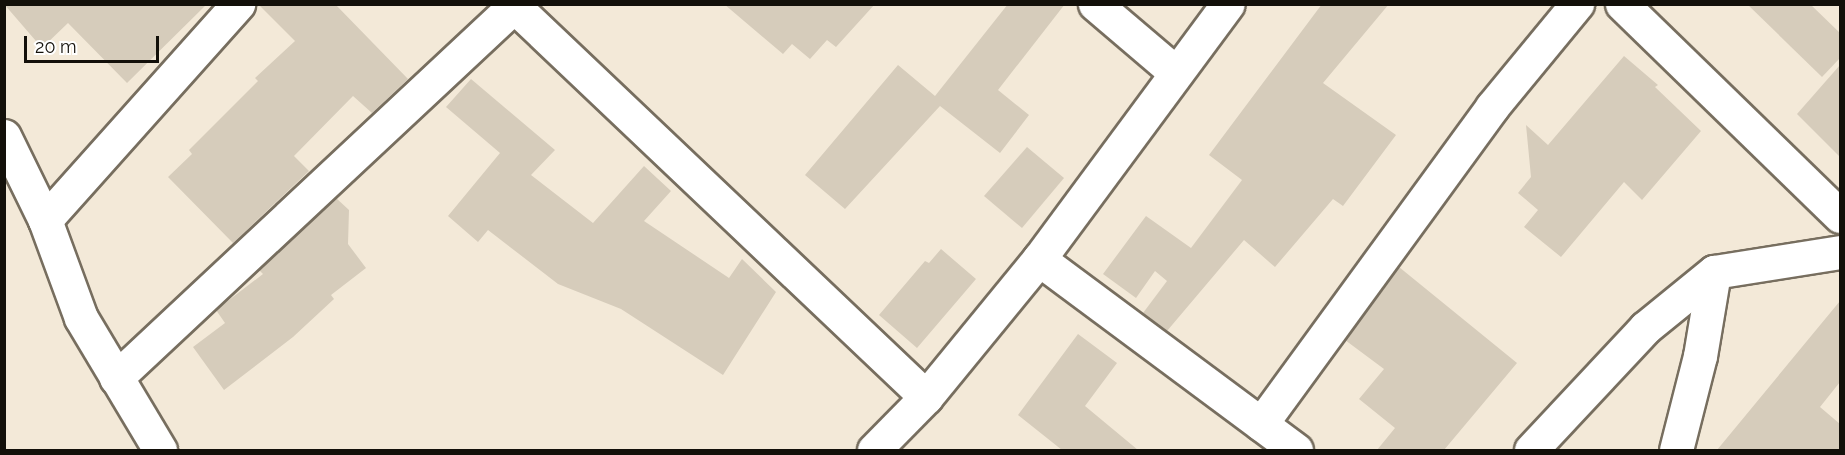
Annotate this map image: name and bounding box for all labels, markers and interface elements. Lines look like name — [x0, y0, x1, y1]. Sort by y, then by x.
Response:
scale bar — [27, 24, 162, 62]
text: 20 m — [35, 36, 77, 57]

